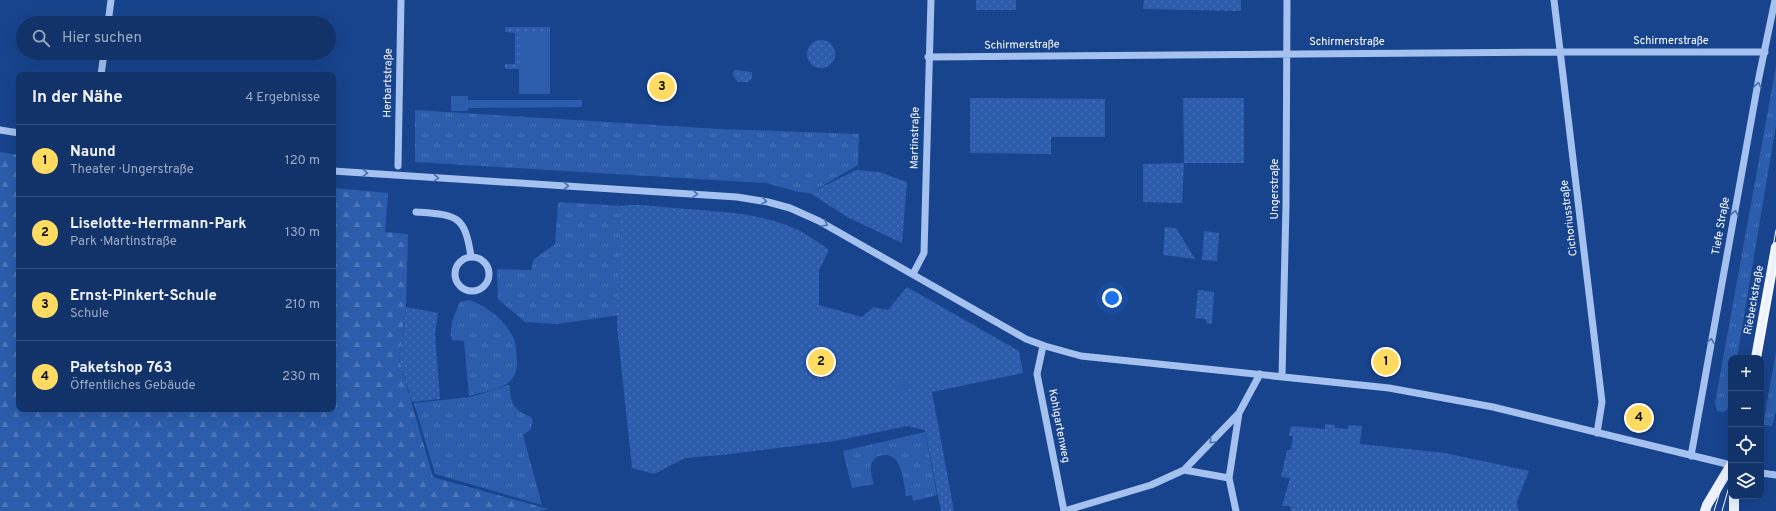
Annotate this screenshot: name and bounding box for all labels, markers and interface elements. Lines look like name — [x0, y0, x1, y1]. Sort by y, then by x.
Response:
search box — [16, 16, 336, 60]
icon: search — [30, 27, 52, 49]
text: Hier suchen — [62, 29, 142, 48]
street label: Schirmerstraße — [1633, 34, 1709, 48]
street label: Schirmerstraße — [1309, 35, 1385, 49]
street label: Schirmerstraße — [984, 37, 1060, 53]
street label: Herbartstraße — [380, 48, 396, 118]
pin: 3 — [649, 72, 675, 102]
one-way arrow — [1753, 82, 1761, 88]
text: In der Nähe — [32, 87, 123, 109]
text: 4 Ergebnisse — [245, 90, 320, 106]
street label: Martinstraße — [907, 107, 923, 169]
text: Naund — [70, 143, 116, 162]
text: 1 — [42, 153, 48, 169]
text: 120 m — [285, 153, 320, 169]
street label: Ungerstraße — [1268, 158, 1282, 219]
text: Theater · Ungerstraße — [70, 162, 194, 178]
one-way arrow — [362, 169, 368, 178]
one-way arrow — [433, 174, 439, 183]
street label: Cichoriusstraße — [1557, 179, 1581, 257]
one-way arrow — [563, 182, 569, 191]
one-way arrow — [692, 190, 698, 199]
one-way arrow — [761, 196, 767, 205]
street label: Tiefe Straße — [1709, 196, 1733, 256]
one-way arrow — [1730, 210, 1738, 216]
text: Liselotte-Herrmann-Park — [70, 215, 247, 234]
one-way arrow — [821, 220, 828, 227]
text: 2 — [41, 225, 49, 241]
text: 130 m — [285, 225, 320, 241]
text: Park · Martinstraße — [70, 234, 177, 250]
street label: Riebeckstraße — [1741, 264, 1767, 336]
text: Ernst-Pinkert-Schule — [70, 287, 217, 306]
your location — [1102, 288, 1122, 308]
text: 3 — [41, 297, 49, 313]
text: 210 m — [285, 297, 320, 313]
text: Schule — [70, 306, 109, 322]
one-way arrow — [1707, 338, 1715, 344]
pin: 2 — [808, 347, 834, 377]
pin: 1 — [1373, 347, 1399, 377]
map controls — [1728, 355, 1764, 499]
button: + — [1728, 355, 1764, 391]
text: Paketshop 763 — [70, 359, 172, 378]
text: 4 — [41, 369, 49, 385]
text: 230 m — [282, 369, 320, 385]
text: Öffentliches Gebäude — [70, 378, 196, 394]
street label: Kohlgartenweg — [1045, 388, 1073, 464]
button: − — [1728, 391, 1764, 427]
pin: 4 — [1626, 403, 1652, 433]
button: locate — [1728, 427, 1764, 463]
one-way arrow — [1209, 436, 1217, 444]
button: layers — [1728, 463, 1764, 499]

